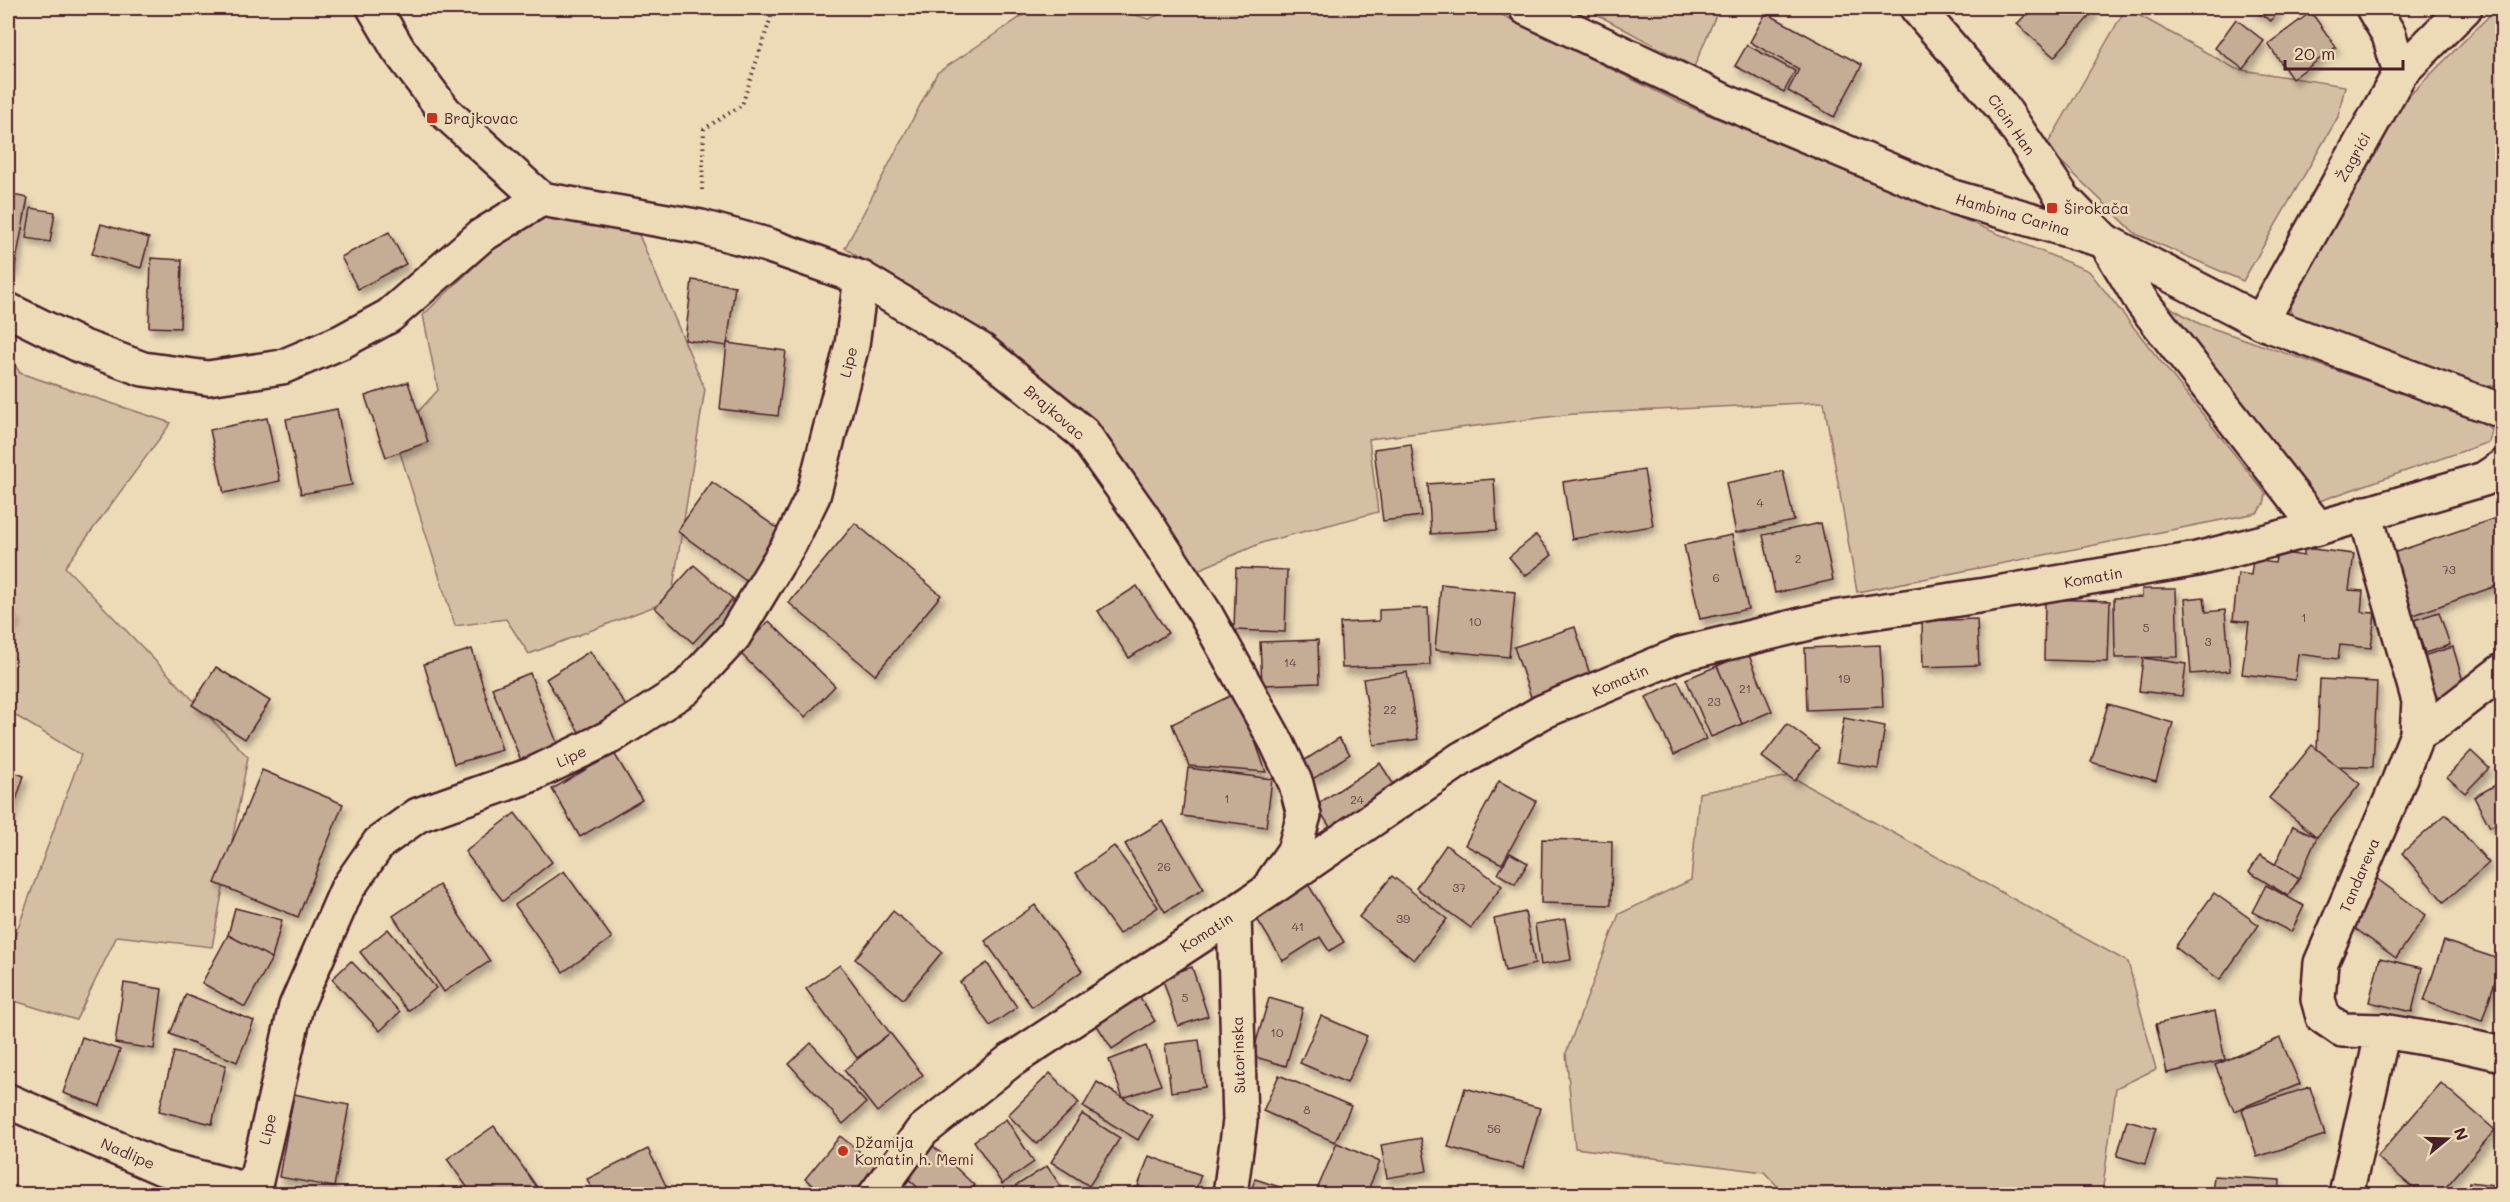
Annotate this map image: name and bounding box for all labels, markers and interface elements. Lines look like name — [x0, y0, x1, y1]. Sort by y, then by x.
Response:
scale bar — [2285, 33, 2404, 71]
text: 20 m — [2294, 41, 2335, 65]
street label: Cicin Han — [1984, 90, 2040, 158]
place label: Brajkovac — [444, 108, 518, 128]
marker: Brajkovac — [425, 111, 439, 125]
street label: Žagrići — [2331, 129, 2375, 185]
street label: Hambina Carina — [1953, 188, 2073, 240]
place label: Širokača — [2064, 198, 2129, 218]
marker: Širokača — [2045, 201, 2059, 215]
street label: Lipe — [835, 345, 861, 379]
street label: Brajkovac — [1020, 380, 1090, 444]
house number: 4 — [1756, 494, 1764, 510]
house number: 2 — [1795, 550, 1801, 566]
house number: 73 — [2442, 561, 2456, 577]
street label: Komatin — [2062, 562, 2124, 592]
house number: 6 — [1712, 569, 1720, 585]
house number: 1 — [2301, 609, 2307, 625]
house number: 10 — [1469, 613, 1482, 629]
house number: 5 — [2143, 619, 2150, 635]
house number: 3 — [2204, 633, 2212, 649]
house number: 14 — [1284, 654, 1296, 670]
street label: Komatin — [1589, 659, 1651, 701]
house number: 19 — [1838, 670, 1850, 686]
house number: 21 — [1739, 680, 1751, 696]
house number: 23 — [1707, 693, 1721, 709]
house number: 22 — [1383, 701, 1397, 717]
street label: Lipe — [553, 740, 589, 772]
house number: 1 — [1224, 790, 1230, 806]
house number: 24 — [1350, 791, 1364, 807]
street label: Tandareva — [2334, 835, 2384, 915]
house number: 26 — [1157, 858, 1171, 874]
house number: 37 — [1452, 879, 1466, 895]
street label: Komatin — [1176, 908, 1236, 956]
house number: 39 — [1396, 910, 1410, 926]
house number: 41 — [1292, 918, 1304, 934]
house number: 5 — [1182, 989, 1189, 1005]
street label: Sutorinska — [1227, 1016, 1249, 1094]
house number: 10 — [1271, 1024, 1284, 1040]
house number: 8 — [1303, 1101, 1311, 1117]
north arrow — [2417, 1109, 2477, 1169]
street label: Lipe — [254, 1112, 280, 1146]
house number: 56 — [1487, 1120, 1501, 1136]
text: N — [2450, 1125, 2474, 1143]
place label: Džamija Komatin h. Memi — [855, 1132, 974, 1169]
street label: Nadlipe — [98, 1133, 158, 1173]
marker: Džamija Komatin h. Memi — [836, 1144, 850, 1158]

